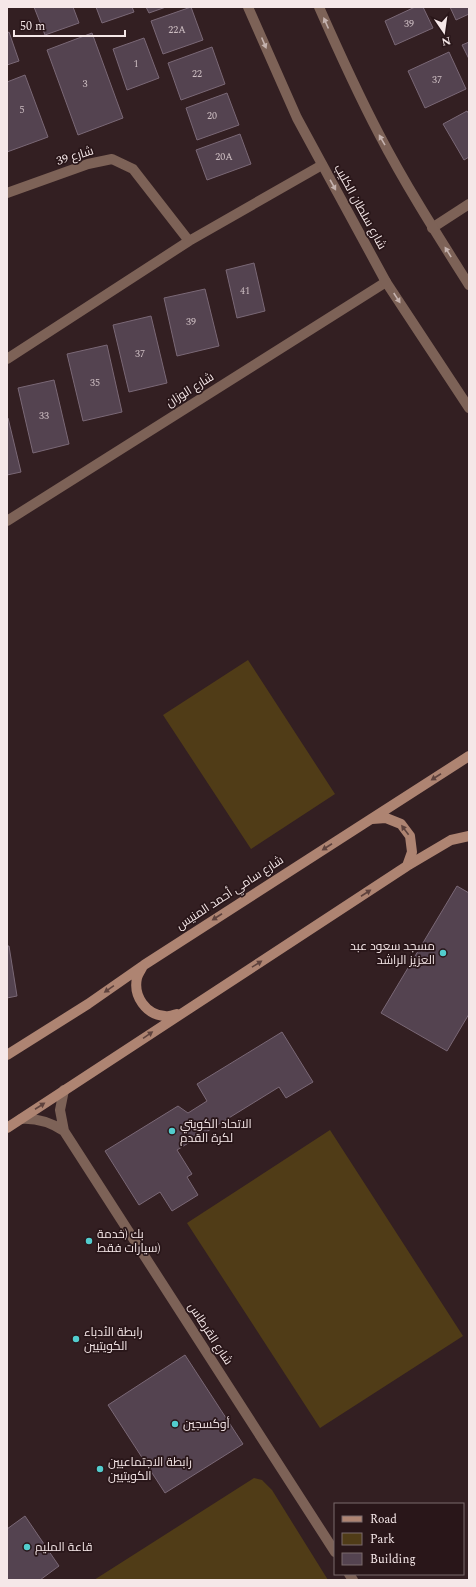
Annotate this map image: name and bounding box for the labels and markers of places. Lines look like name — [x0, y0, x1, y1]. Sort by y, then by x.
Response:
place label: مسجد سعود عبد العزيز الراشد — [350, 937, 435, 970]
marker: مسجد سعود عبد العزيز الراشد — [438, 948, 448, 958]
place label: الاتحاد الكويتي لكرة القدم — [180, 1115, 252, 1148]
marker: الاتحاد الكويتي لكرة القدم — [167, 1126, 177, 1136]
place label: بك (خدمة سيارات فقط) — [97, 1225, 160, 1258]
marker: بك (خدمة سيارات فقط) — [84, 1236, 94, 1246]
place label: رابطة الأدباء الكويتيين — [84, 1323, 143, 1356]
marker: رابطة الأدباء الكويتيين — [71, 1334, 81, 1344]
place label: أوكسجين — [183, 1415, 230, 1434]
marker: أوكسجين — [170, 1419, 180, 1429]
place label: رابطة الاجتماعيين الكويتيين — [108, 1453, 192, 1486]
marker: رابطة الاجتماعيين الكويتيين — [95, 1464, 105, 1474]
place label: قاعة المليم — [35, 1538, 93, 1557]
marker: قاعة المليم — [22, 1542, 32, 1552]

